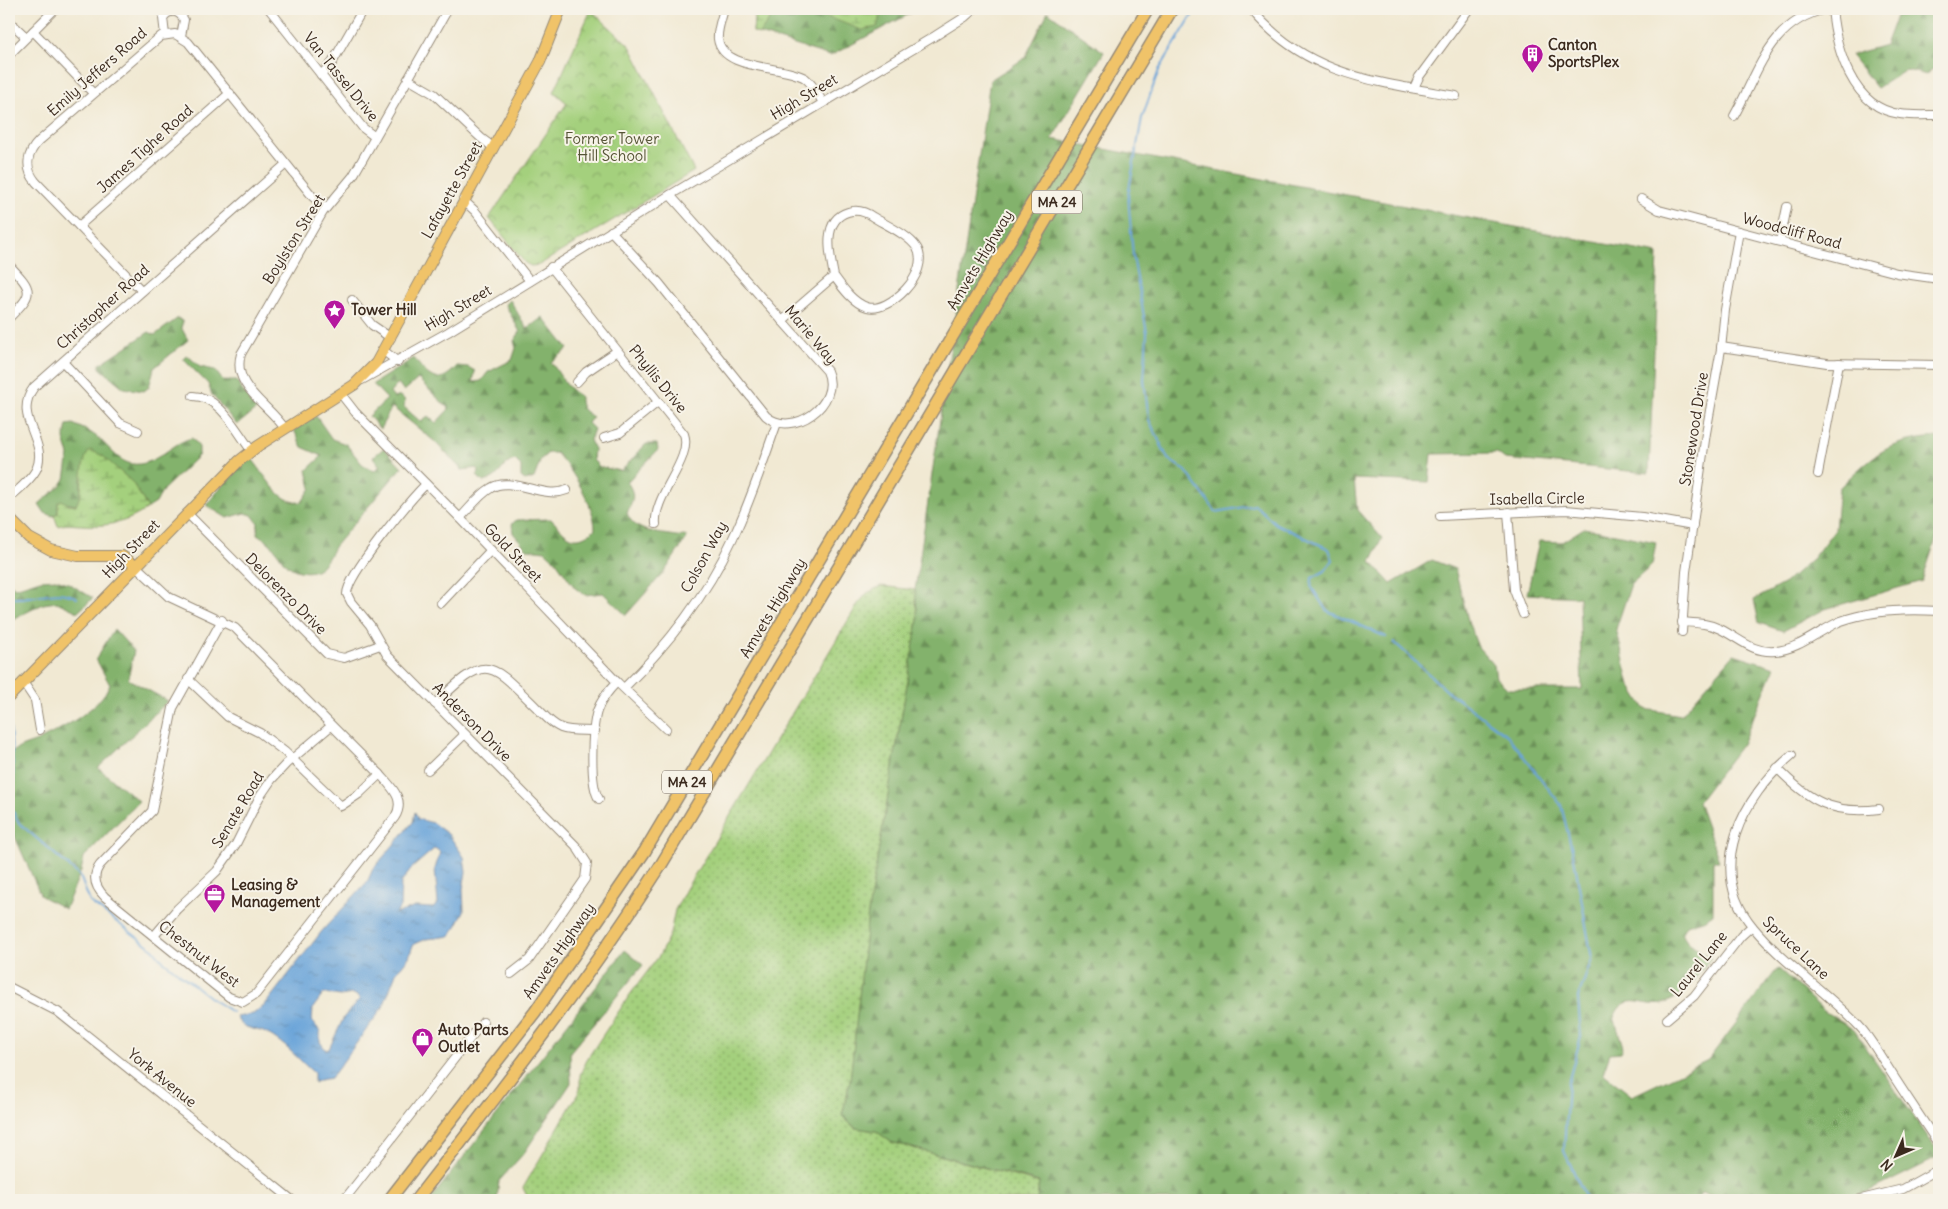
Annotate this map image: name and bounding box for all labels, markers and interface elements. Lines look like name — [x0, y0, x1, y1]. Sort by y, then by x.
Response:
street label: Emily Jeffers Road — [43, 23, 150, 120]
street label: Van Tassel Drive — [300, 28, 383, 125]
place label: Canton SportsPlex — [1548, 35, 1620, 72]
building icon: Canton SportsPlex — [1520, 42, 1544, 73]
street label: High Street — [767, 69, 841, 124]
street label: James Tighe Road — [93, 100, 197, 197]
park label: Former Tower Hill School — [565, 129, 659, 165]
street label: Lafayette Street — [417, 138, 486, 242]
street label: Boylston Street — [258, 190, 329, 287]
road number: MA 24 — [1032, 190, 1082, 213]
street label: Amvets Highway — [942, 206, 1017, 313]
street label: Woodcliff Road — [1741, 208, 1844, 253]
street label: Christopher Road — [52, 260, 153, 353]
street label: High Street — [421, 280, 495, 335]
place icon: Tower Hill — [323, 298, 347, 329]
place label: Tower Hill — [351, 300, 417, 319]
street label: Marie Way — [781, 301, 842, 368]
street label: Phyllis Drive — [625, 341, 692, 417]
street label: Stonewood Drive — [1675, 371, 1712, 487]
street label: Isabella Circle — [1489, 488, 1585, 509]
street label: High Street — [98, 515, 163, 582]
street label: Colson Way — [676, 518, 731, 596]
street label: Gold Street — [480, 519, 546, 586]
street label: Delorenzo Drive — [242, 549, 331, 638]
street label: Amvets Highway — [735, 554, 810, 661]
street label: Anderson Drive — [429, 678, 516, 765]
street label: Senate Road — [207, 768, 268, 851]
road number: MA 24 — [662, 770, 712, 794]
place label: Leasing & Management — [231, 875, 321, 912]
office icon: Leasing & Management — [203, 882, 227, 913]
street label: Amvets Highway — [518, 899, 599, 1003]
street label: Spruce Lane — [1759, 912, 1834, 983]
street label: Chestnut West — [155, 916, 244, 991]
street label: Laurel Lane — [1666, 927, 1731, 1001]
place label: Auto Parts Outlet — [438, 1020, 509, 1056]
shop icon: Auto Parts Outlet — [410, 1027, 434, 1058]
street label: York Avenue — [124, 1044, 201, 1111]
north arrow — [1870, 1132, 1920, 1182]
text: N — [1877, 1155, 1897, 1175]

